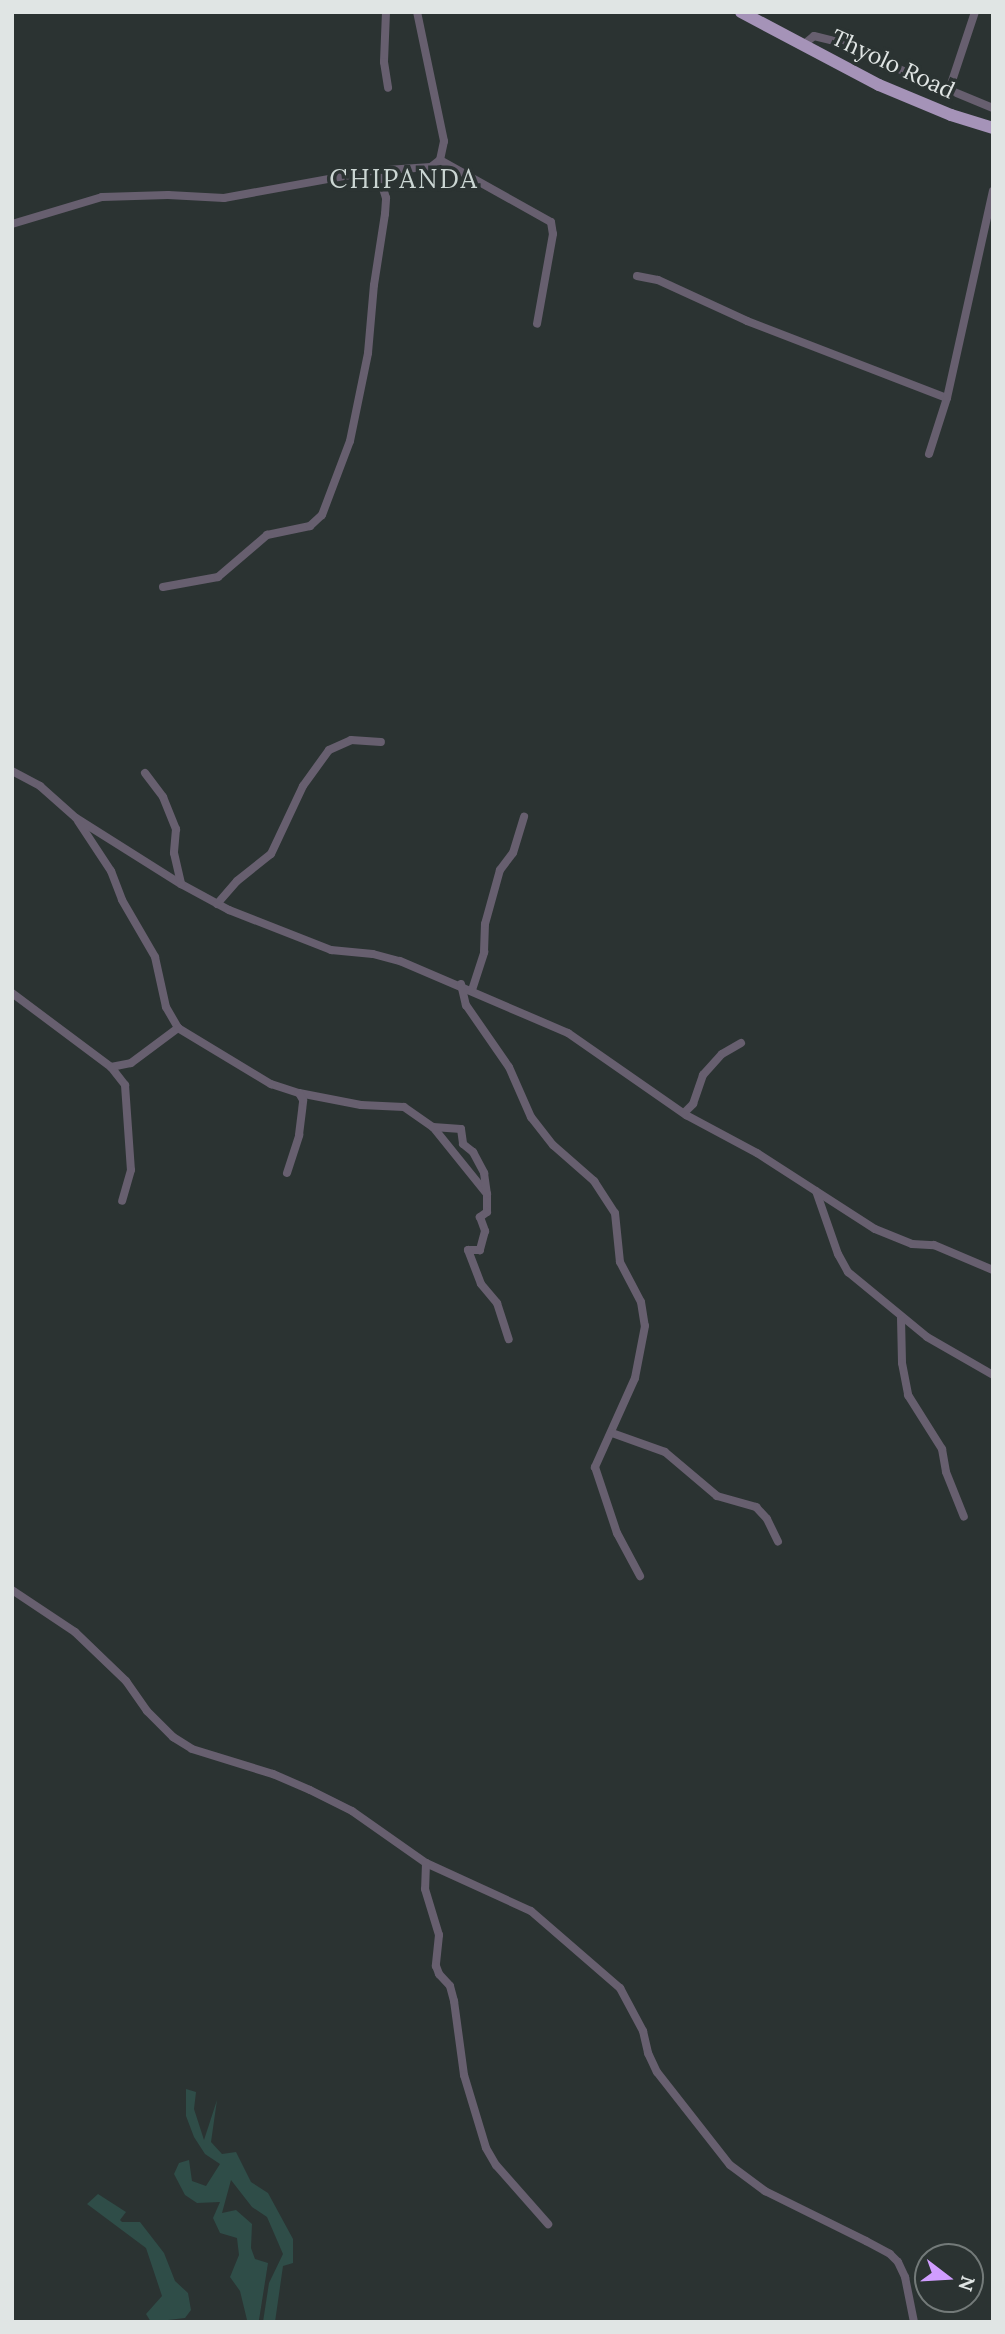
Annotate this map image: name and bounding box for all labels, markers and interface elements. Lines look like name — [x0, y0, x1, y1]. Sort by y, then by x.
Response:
street label: Thyolo Road — [827, 23, 959, 105]
district label: CHIPANDA — [330, 163, 478, 195]
north arrow — [914, 2243, 984, 2313]
text: N — [954, 2273, 981, 2294]

